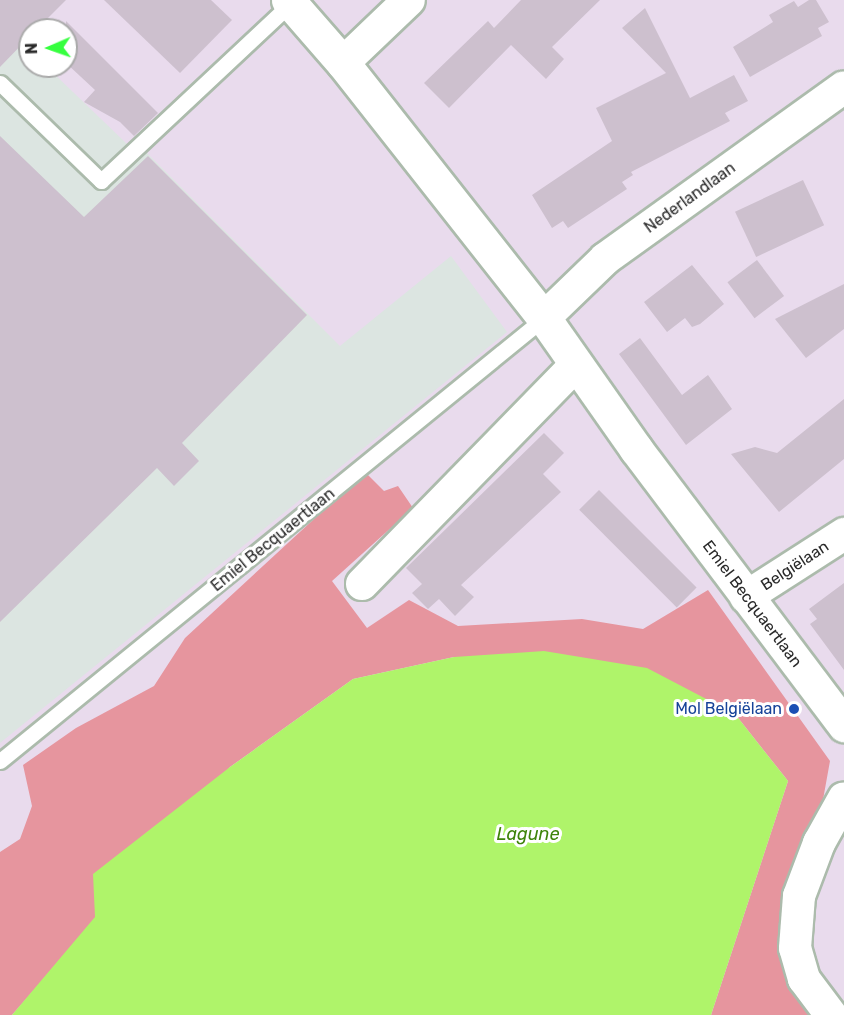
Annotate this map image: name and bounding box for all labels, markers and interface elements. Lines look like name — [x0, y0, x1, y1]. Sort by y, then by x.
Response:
north arrow — [18, 18, 78, 78]
text: N — [22, 42, 41, 55]
street label: Nederlandlaan — [641, 159, 739, 237]
street label: Emiel Becquaertlaan — [207, 484, 339, 596]
street label: Emiel Becquaertlaan — [698, 537, 806, 671]
street label: Belgiëlaan — [757, 537, 833, 595]
place label: Mol Belgiëlaan — [675, 699, 782, 719]
marker: Mol Belgiëlaan — [787, 702, 801, 716]
water label: Lagune — [496, 823, 560, 845]

